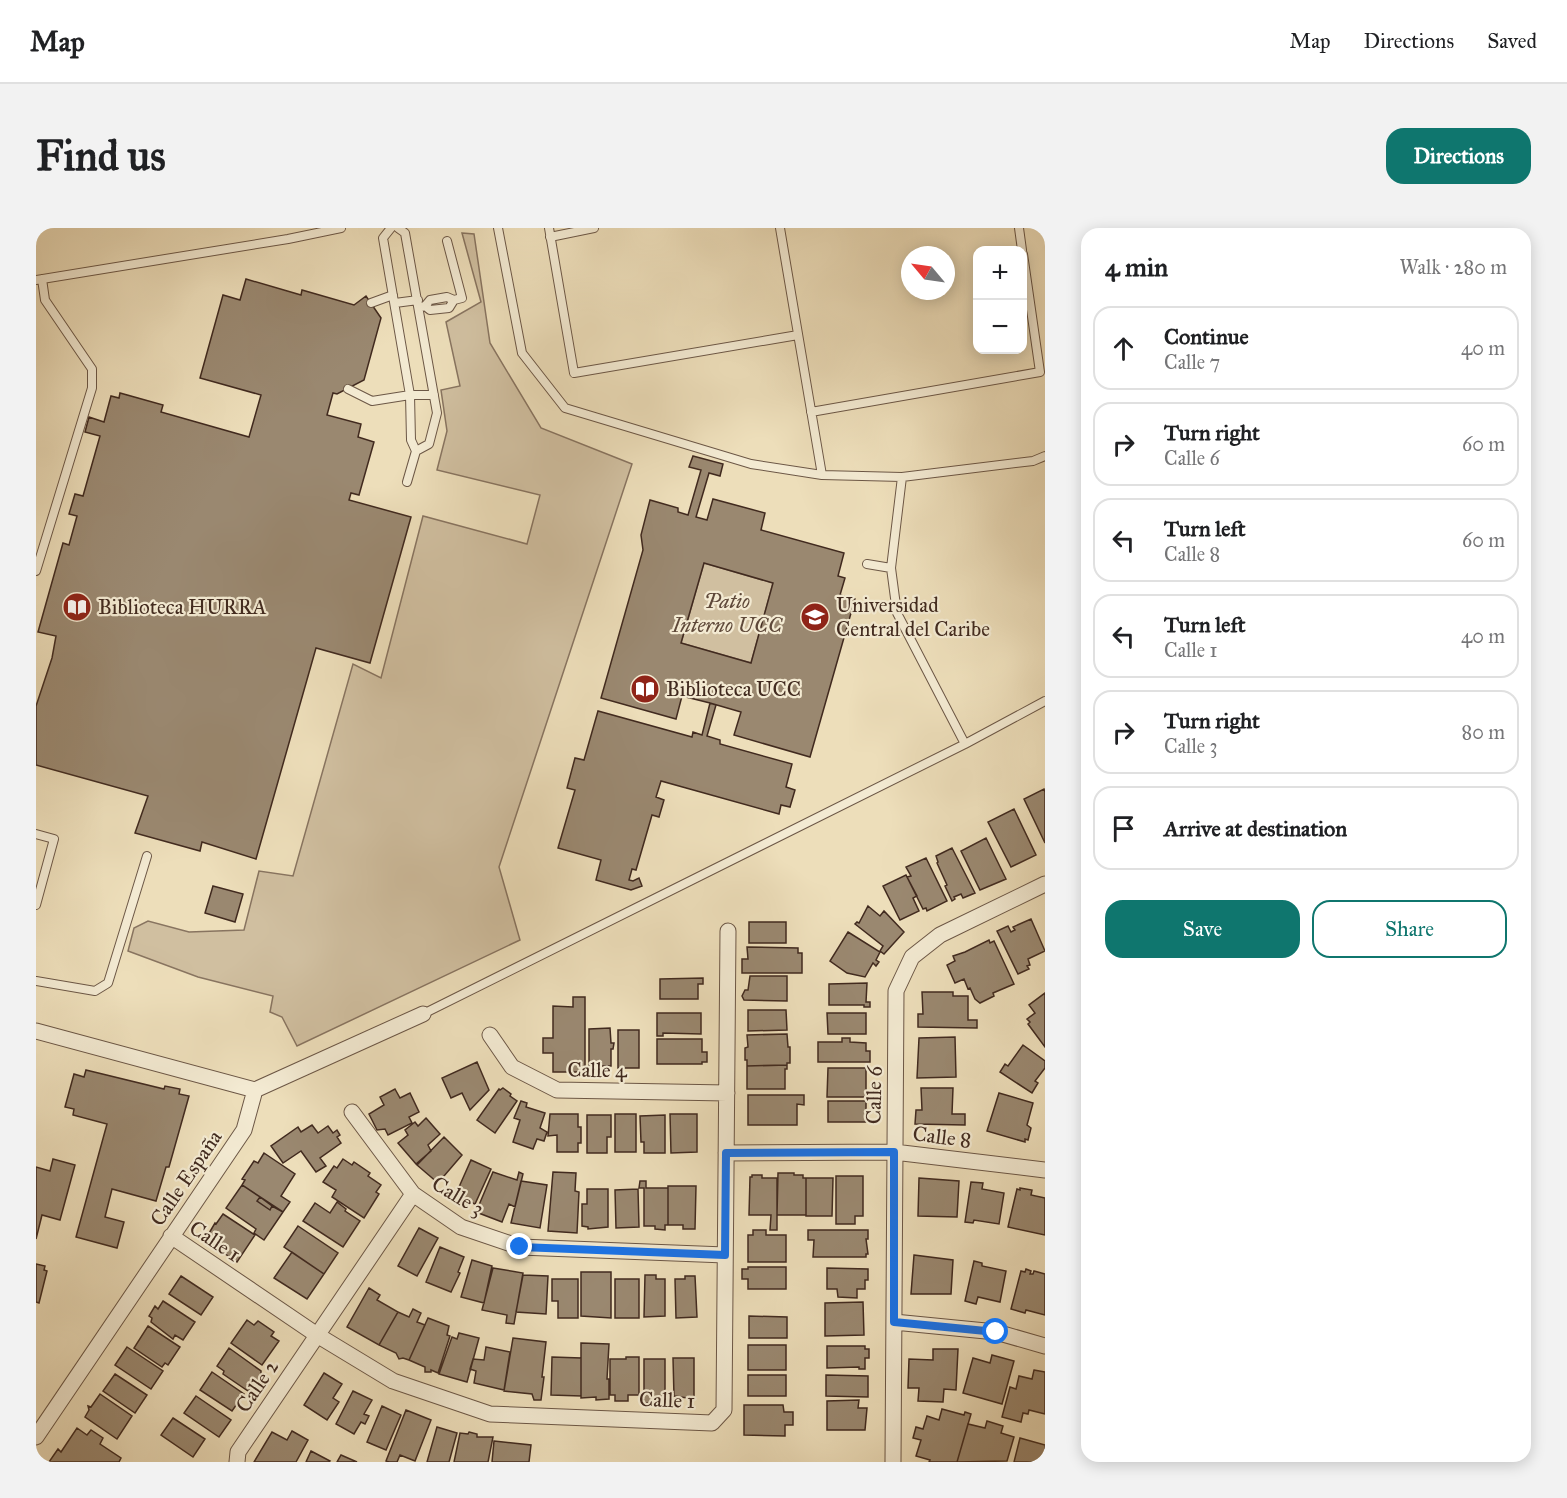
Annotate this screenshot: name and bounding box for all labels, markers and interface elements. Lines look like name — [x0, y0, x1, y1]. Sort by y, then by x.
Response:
text: Map — [30, 24, 85, 59]
text: Map — [1290, 28, 1331, 54]
text: Directions — [1364, 28, 1454, 54]
text: Saved — [1487, 28, 1537, 54]
button: Directions — [1386, 128, 1531, 184]
text: Find us — [36, 130, 166, 182]
north arrow — [901, 246, 955, 300]
map controls — [973, 246, 1027, 354]
button: + — [973, 246, 1027, 300]
text: 4 min — [1105, 251, 1168, 283]
text: Walk · 280 m — [1400, 255, 1507, 279]
button: − — [973, 300, 1027, 354]
text: Continue — [1164, 323, 1249, 350]
icon: ahead — [1107, 332, 1140, 365]
text: 40 m — [1461, 336, 1505, 360]
text: Calle 7 — [1164, 350, 1220, 374]
text: Turn right — [1164, 419, 1260, 446]
icon: right — [1107, 428, 1140, 461]
text: 60 m — [1462, 432, 1505, 456]
text: Calle 6 — [1164, 446, 1220, 470]
text: Turn left — [1164, 515, 1246, 542]
icon: left — [1107, 524, 1140, 557]
text: 60 m — [1462, 528, 1505, 552]
text: Calle 8 — [1164, 542, 1220, 566]
park label: Patio Interno UCC — [671, 588, 783, 638]
library icon: Biblioteca HURRA — [61, 591, 93, 623]
place label: Universidad Central del Caribe — [836, 592, 990, 642]
place label: Biblioteca HURRA — [98, 594, 267, 620]
school or university icon: Universidad Central del Caribe — [799, 601, 831, 633]
text: Turn left — [1164, 611, 1246, 638]
icon: left — [1107, 620, 1140, 653]
text: 40 m — [1461, 624, 1505, 648]
text: Calle 1 — [1164, 638, 1217, 662]
library icon: Biblioteca UCC — [629, 673, 661, 705]
place label: Biblioteca UCC — [666, 676, 801, 702]
text: Turn right — [1164, 707, 1260, 734]
icon: right — [1107, 716, 1140, 749]
text: 80 m — [1462, 720, 1505, 744]
text: Calle 3 — [1164, 734, 1217, 758]
icon: arrive — [1107, 812, 1140, 845]
text: Arrive at destination — [1164, 815, 1347, 842]
button: Save — [1105, 900, 1300, 958]
button: Share — [1312, 900, 1507, 958]
street label: Calle 4 — [567, 1056, 628, 1084]
street label: Calle 6 — [860, 1064, 888, 1124]
street label: Calle 8 — [911, 1121, 973, 1153]
street label: Calle España — [144, 1125, 228, 1231]
street label: Calle 3 — [427, 1170, 489, 1222]
street label: Calle 1 — [184, 1215, 246, 1267]
route end — [506, 1233, 532, 1259]
route start — [982, 1318, 1008, 1344]
street label: Calle 2 — [230, 1354, 284, 1417]
street label: Calle 1 — [639, 1386, 695, 1414]

